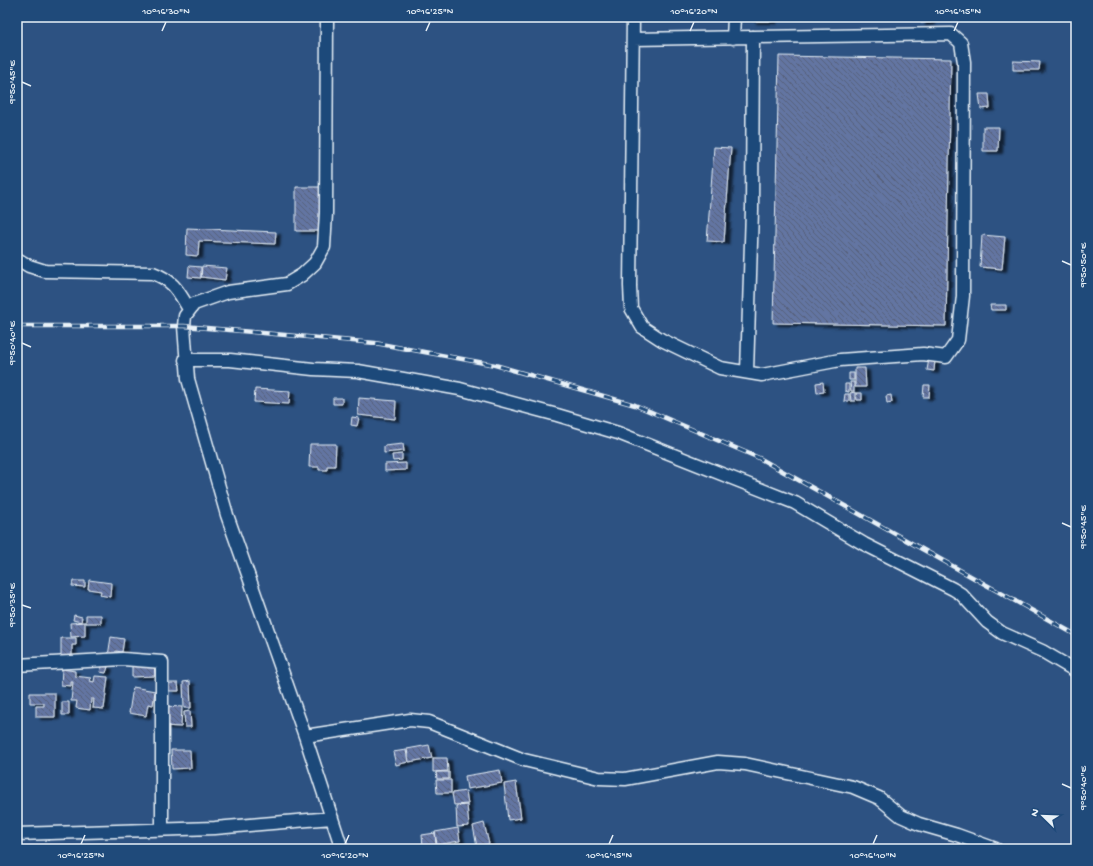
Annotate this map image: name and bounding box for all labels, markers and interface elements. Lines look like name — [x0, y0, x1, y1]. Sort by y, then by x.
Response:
text: 10°16'30"N — [141, 6, 190, 18]
text: 10°16'25"N — [406, 6, 454, 18]
text: 10°16'20"N — [669, 6, 718, 18]
text: 10°16'15"N — [934, 6, 981, 18]
text: 9°50'45"E — [7, 60, 19, 105]
text: 9°50'50"E — [1078, 242, 1090, 288]
text: 9°50'40"E — [7, 320, 19, 366]
text: 9°50'45"E — [1078, 505, 1090, 550]
text: 9°50'35"E — [7, 582, 19, 628]
text: 9°50'40"E — [1078, 765, 1090, 811]
north arrow — [1023, 796, 1063, 836]
text: N — [1029, 807, 1043, 819]
text: 10°16'25"N — [57, 850, 105, 862]
text: 10°16'20"N — [320, 850, 369, 862]
text: 10°16'15"N — [585, 850, 632, 862]
text: 10°16'10"N — [849, 850, 897, 862]

